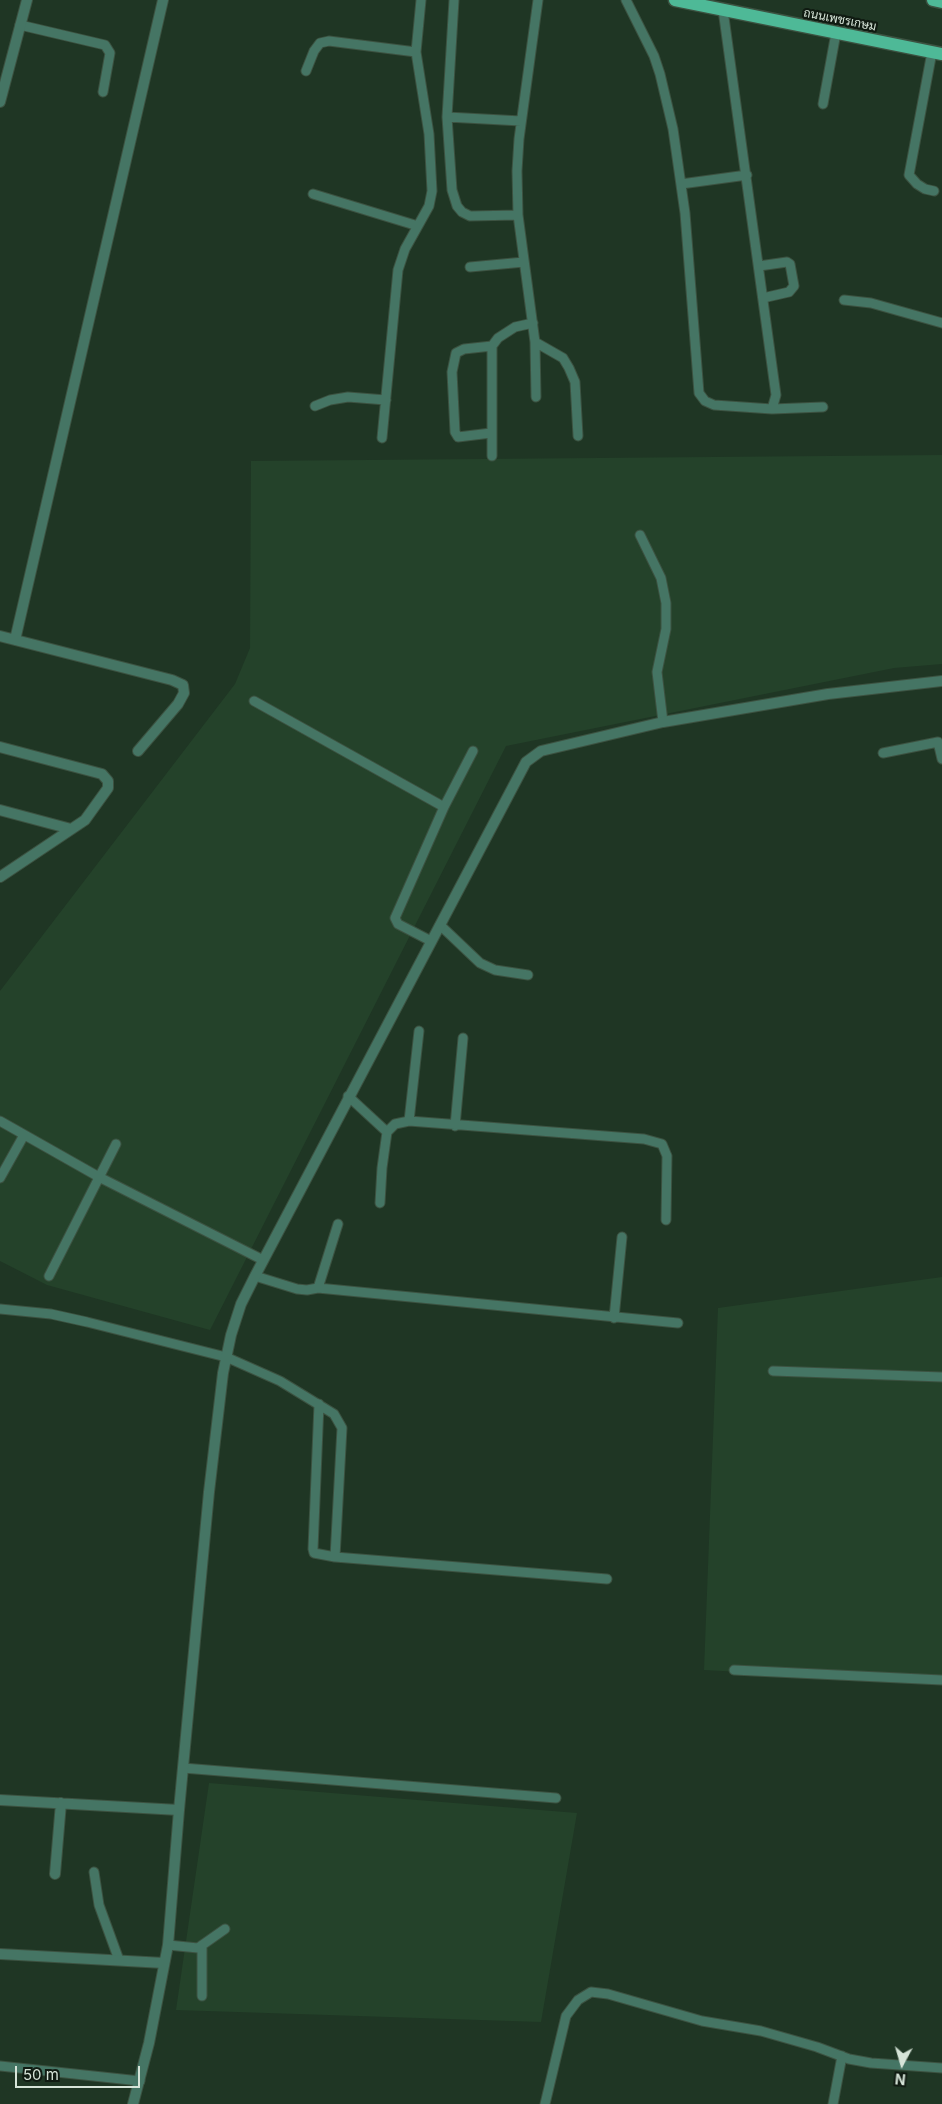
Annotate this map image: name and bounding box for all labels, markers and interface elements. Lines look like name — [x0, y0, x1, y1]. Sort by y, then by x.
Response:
street label: ถนนเพชรเกษม — [802, 6, 878, 34]
north arrow — [877, 2039, 927, 2089]
scale bar — [18, 2056, 142, 2088]
text: 50 m — [23, 2065, 59, 2084]
text: N — [894, 2070, 907, 2088]

